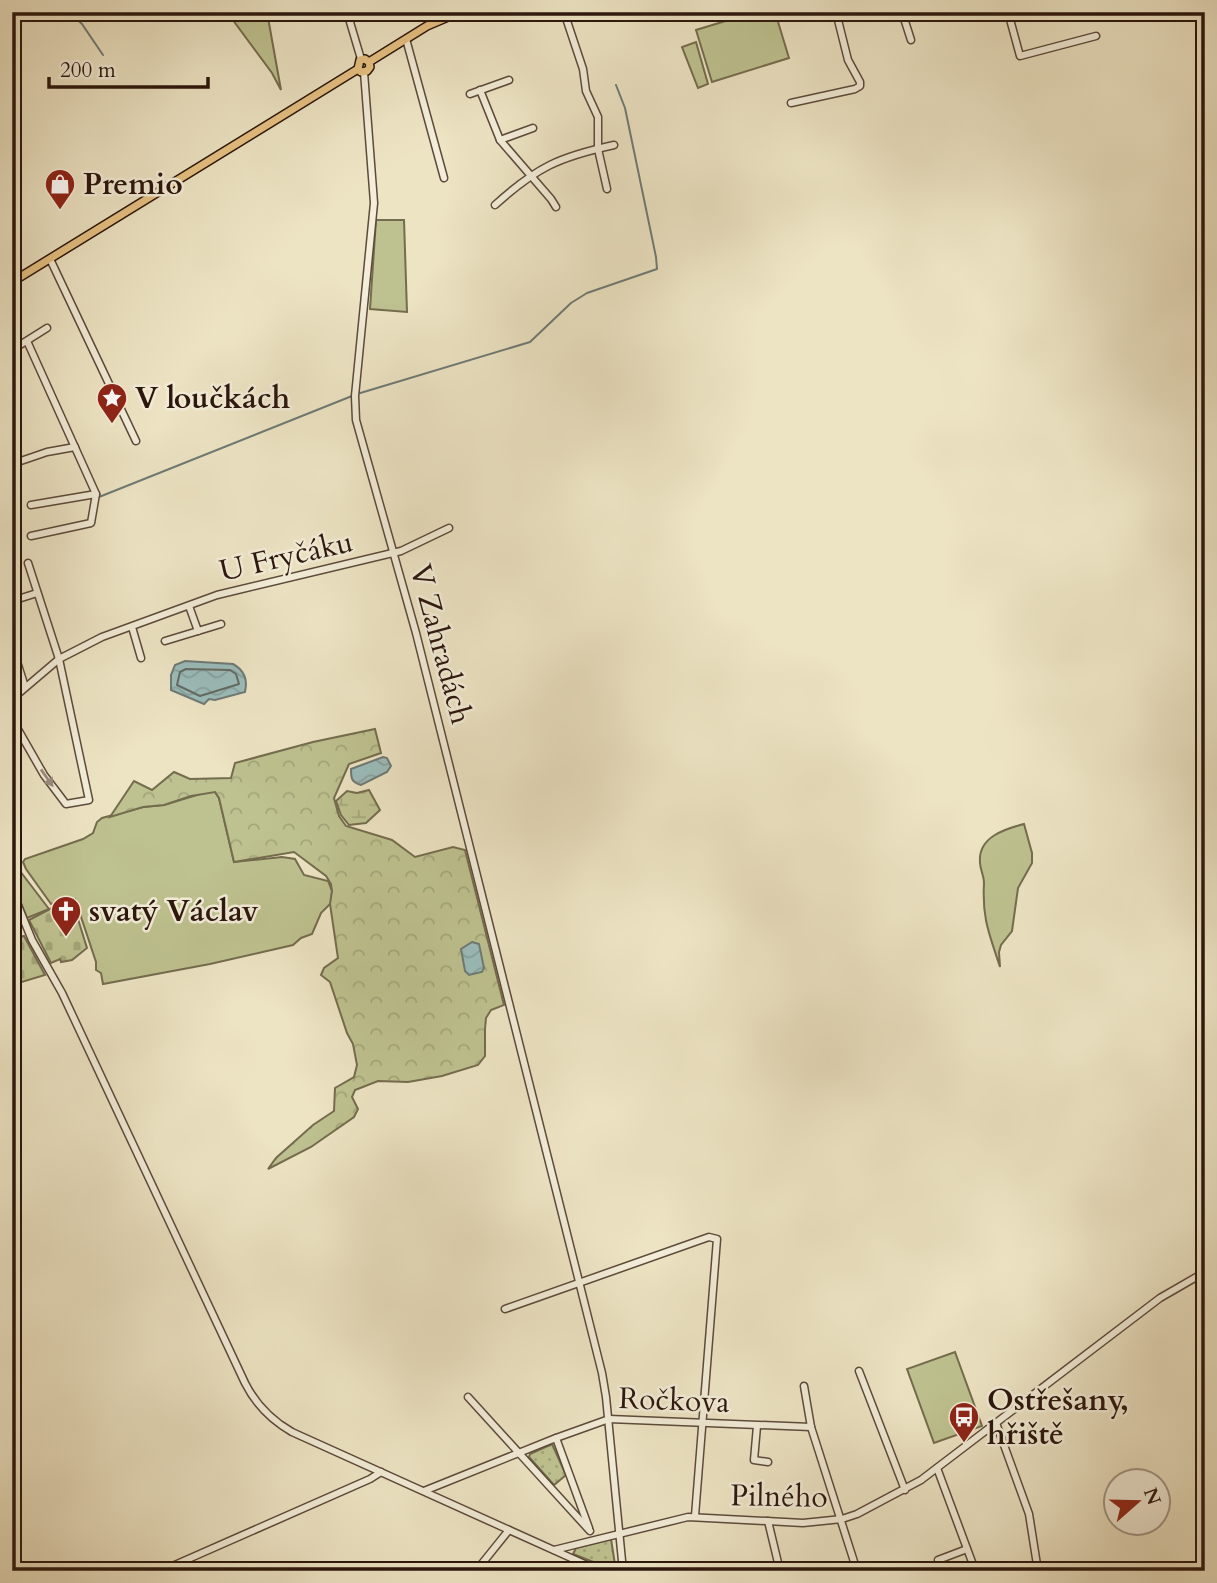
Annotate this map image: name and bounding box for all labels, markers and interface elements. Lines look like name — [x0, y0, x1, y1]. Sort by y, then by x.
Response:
scale bar — [49, 46, 208, 90]
text: 200 m — [60, 56, 116, 85]
place label: Premio — [83, 164, 183, 205]
shop icon: Premio — [43, 167, 77, 211]
place label: V loučkách — [135, 378, 290, 419]
place icon: V loučkách — [95, 381, 129, 425]
street label: U Fryčáku — [215, 521, 357, 592]
street label: V Zahradách — [400, 560, 482, 729]
one-way arrow — [40, 769, 54, 787]
place label: svatý Václav — [89, 891, 259, 932]
church icon: svatý Václav — [49, 894, 83, 938]
street label: Ročkova — [618, 1378, 730, 1423]
place label: Ostřešany, hřiště — [987, 1380, 1129, 1455]
bus stop icon: Ostřešany, hřiště — [947, 1400, 981, 1444]
north arrow — [1102, 1468, 1172, 1538]
street label: Pilného — [730, 1475, 828, 1518]
text: N — [1137, 1484, 1167, 1509]

